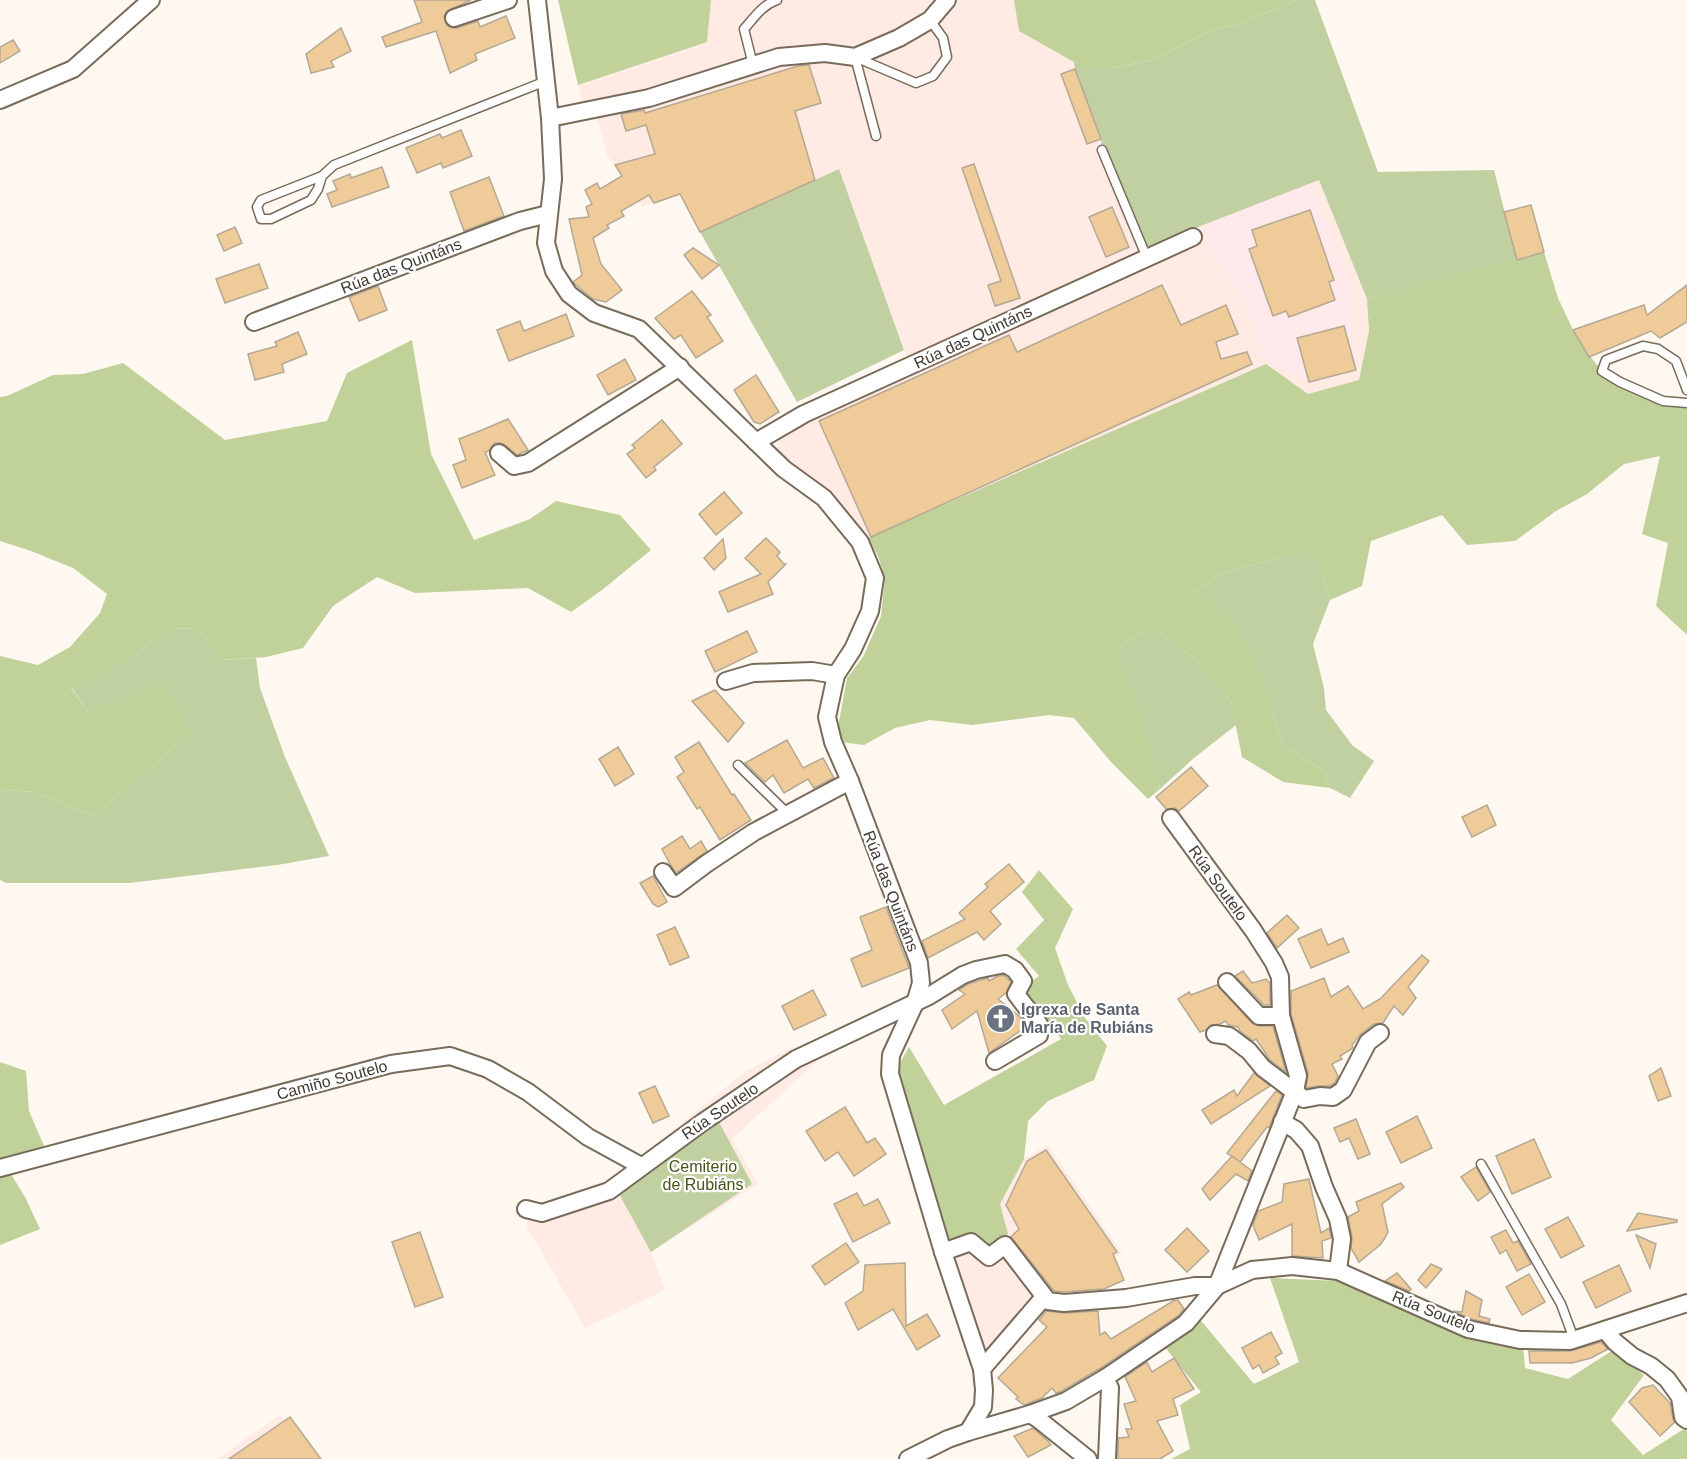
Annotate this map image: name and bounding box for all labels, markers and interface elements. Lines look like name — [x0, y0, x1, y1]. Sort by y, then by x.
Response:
street label: Rúa das Quintáns — [338, 235, 464, 297]
street label: Rúa das Quintáns — [911, 302, 1035, 372]
street label: Rúa das Quintáns — [860, 828, 922, 954]
street label: Rúa Soutelo — [1185, 842, 1251, 924]
place label: Igrexa de Santa María de Rubiáns — [1021, 1001, 1154, 1036]
church icon: Igrexa de Santa María de Rubiáns — [984, 1002, 1016, 1034]
street label: Camiño Soutelo — [275, 1057, 389, 1103]
street label: Rúa Soutelo — [679, 1079, 761, 1143]
park label: Cemiterio de Rubiáns — [663, 1158, 743, 1193]
street label: Rúa Soutelo — [1390, 1288, 1478, 1336]

